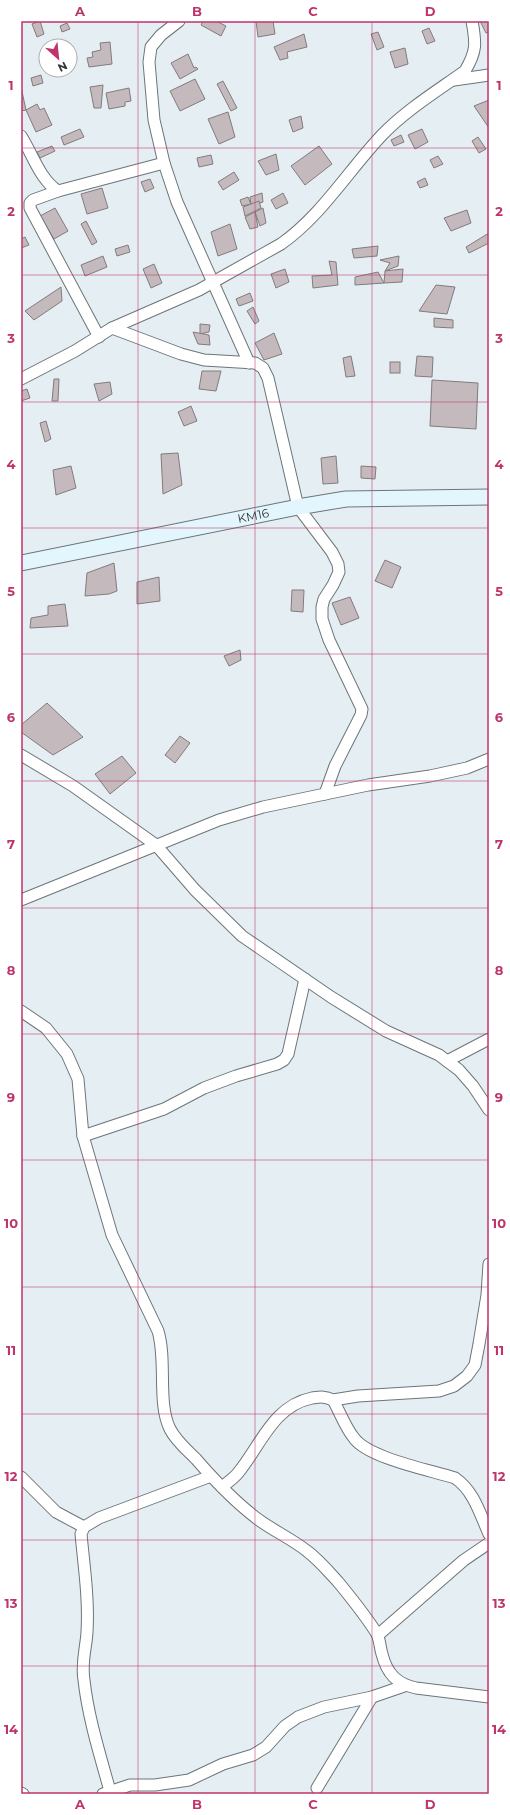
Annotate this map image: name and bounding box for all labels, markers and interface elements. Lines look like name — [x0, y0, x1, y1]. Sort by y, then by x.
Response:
text: A — [74, 3, 86, 19]
text: B — [192, 3, 202, 19]
text: C — [308, 3, 318, 19]
text: D — [425, 3, 436, 19]
north arrow — [38, 38, 78, 78]
text: N — [55, 59, 70, 75]
text: 1 — [8, 77, 14, 93]
text: 1 — [496, 77, 502, 93]
text: 2 — [7, 203, 15, 219]
text: 2 — [495, 203, 503, 219]
text: 3 — [6, 330, 15, 346]
text: 3 — [494, 330, 503, 346]
text: 4 — [7, 456, 16, 472]
text: 4 — [495, 456, 504, 472]
street label: KM16 — [236, 505, 270, 526]
text: 5 — [7, 583, 15, 599]
text: 5 — [495, 583, 503, 599]
text: 6 — [7, 709, 16, 725]
text: 6 — [495, 709, 504, 725]
text: 7 — [7, 836, 15, 852]
text: 7 — [495, 836, 503, 852]
text: 8 — [7, 962, 16, 978]
text: 8 — [495, 962, 504, 978]
text: 9 — [7, 1089, 15, 1105]
text: 9 — [495, 1089, 503, 1105]
text: 10 — [4, 1215, 18, 1231]
text: 10 — [492, 1215, 506, 1231]
text: 11 — [6, 1342, 16, 1358]
text: 11 — [494, 1342, 504, 1358]
text: 12 — [5, 1468, 18, 1484]
text: 12 — [493, 1468, 506, 1484]
text: 13 — [5, 1595, 18, 1611]
text: 13 — [493, 1595, 506, 1611]
text: 14 — [4, 1721, 18, 1737]
text: 14 — [492, 1721, 506, 1737]
text: A — [74, 1796, 86, 1812]
text: B — [192, 1796, 202, 1812]
text: C — [308, 1796, 318, 1812]
text: D — [425, 1796, 436, 1812]

